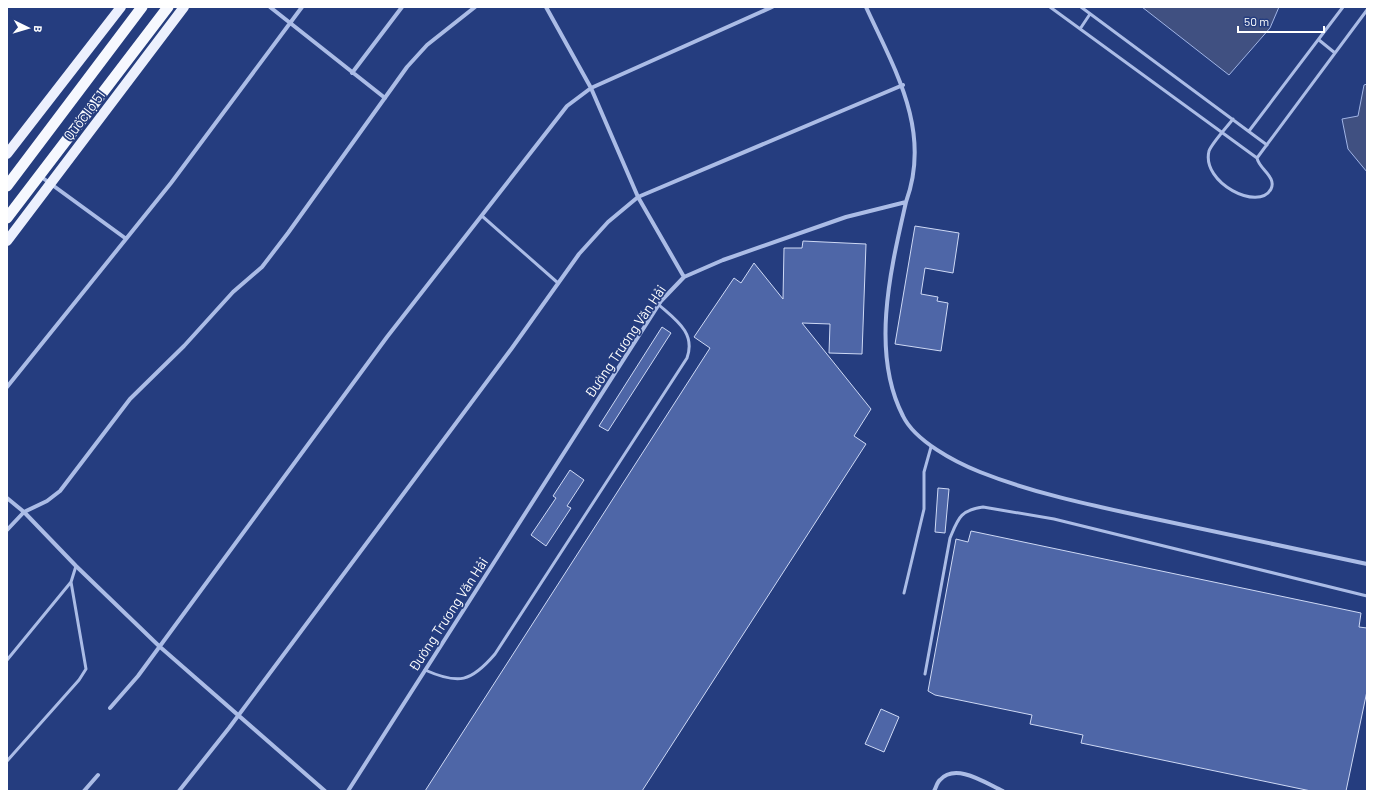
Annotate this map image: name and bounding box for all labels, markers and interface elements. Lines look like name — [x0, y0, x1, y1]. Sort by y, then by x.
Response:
north arrow — [8, 8, 48, 48]
scale bar — [1238, 8, 1324, 34]
text: 50 m — [1244, 14, 1269, 28]
text: B — [32, 25, 45, 33]
street label: Quốc lộ 51 — [60, 87, 108, 143]
street label: Đường Trương Văn Hải — [581, 281, 669, 401]
street label: Đường Trương Văn Hải — [405, 554, 491, 674]

